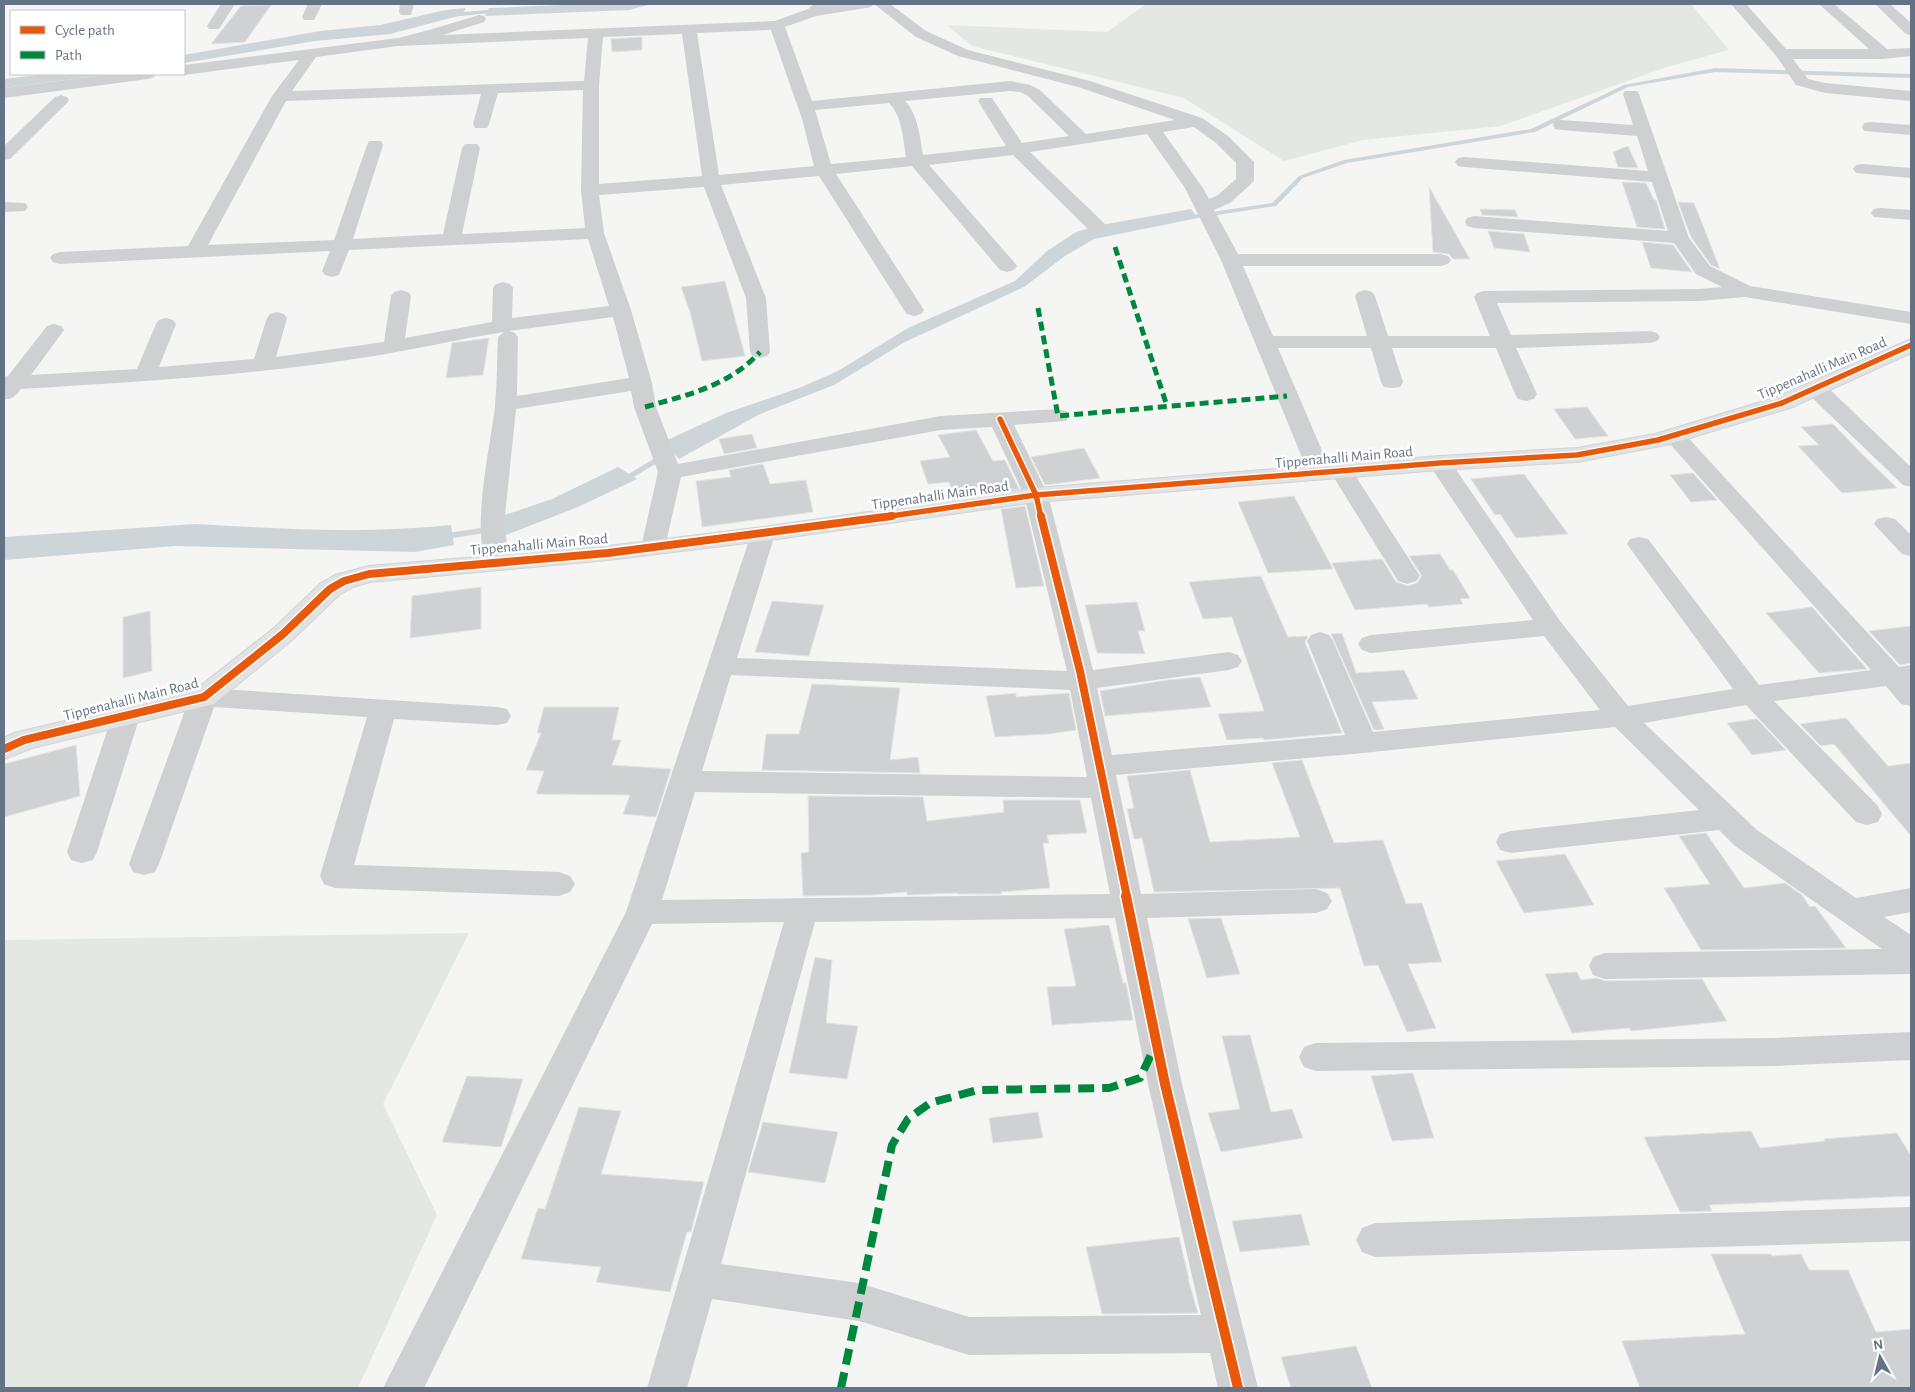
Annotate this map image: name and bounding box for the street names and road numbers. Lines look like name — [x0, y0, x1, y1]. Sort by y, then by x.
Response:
street label: Tippenahalli Main Road — [1756, 334, 1889, 402]
street label: Tippenahalli Main Road — [1274, 444, 1414, 471]
street label: Tippenahalli Main Road — [871, 478, 1010, 513]
street label: Tippenahalli Main Road — [469, 531, 609, 558]
street label: Tippenahalli Main Road — [62, 675, 200, 724]

